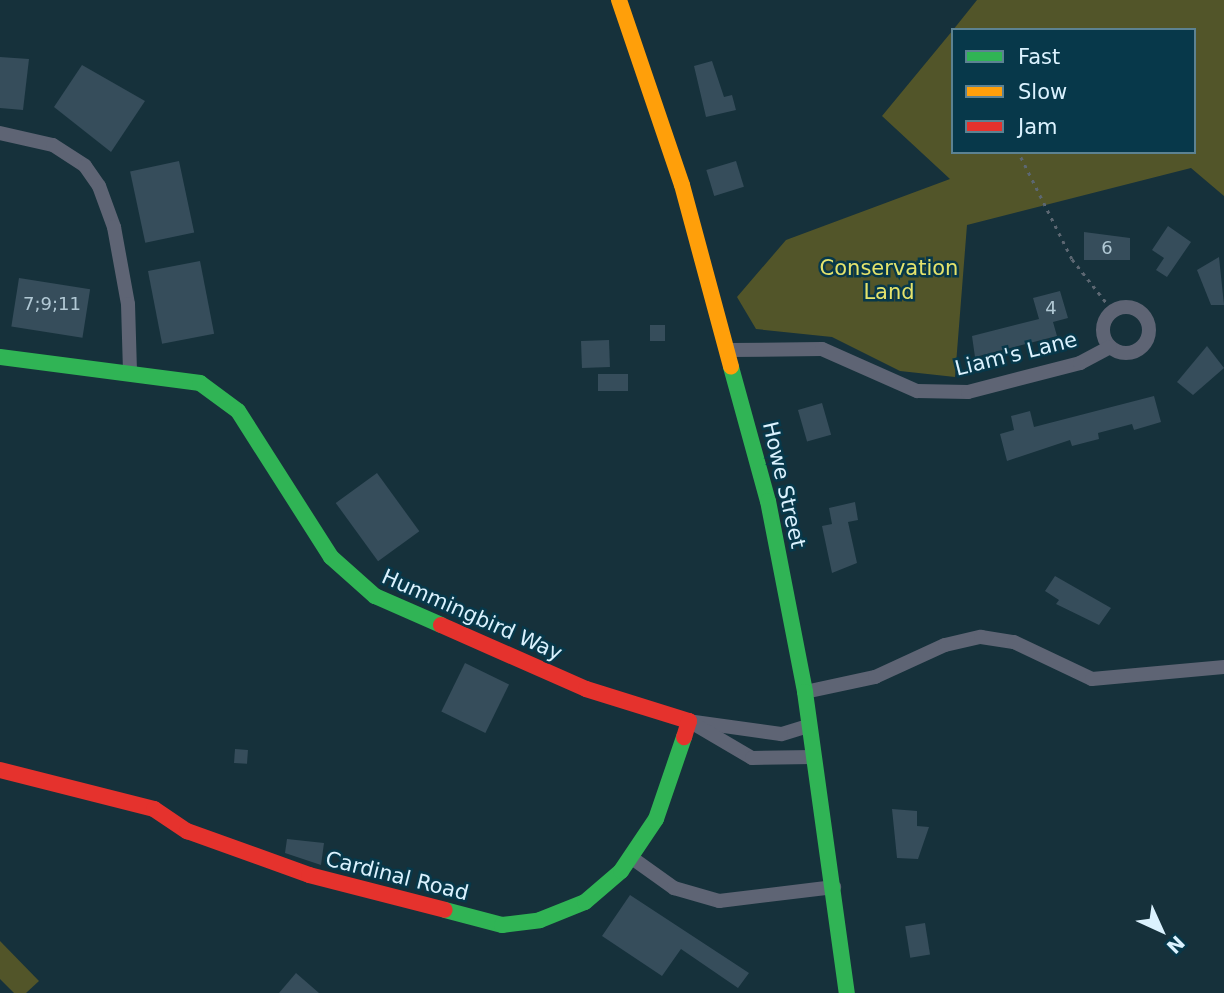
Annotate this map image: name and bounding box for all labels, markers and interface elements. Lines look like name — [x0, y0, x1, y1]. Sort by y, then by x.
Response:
legend — [951, 28, 1196, 154]
text: Fast — [1018, 45, 1060, 69]
text: Slow — [1018, 80, 1067, 104]
text: Jam — [1018, 115, 1058, 139]
house number: 6 — [1101, 237, 1113, 259]
park label: Conservation Land — [820, 255, 958, 305]
house number: 7;9;11 — [23, 293, 81, 315]
house number: 4 — [1045, 297, 1057, 319]
street label: Liam's Lane — [952, 327, 1080, 381]
street label: Howe Street — [757, 419, 811, 551]
street label: Hummingbird Way — [378, 564, 566, 666]
street label: Cardinal Road — [323, 846, 471, 906]
north arrow — [1126, 895, 1196, 965]
text: N — [1162, 931, 1189, 958]

